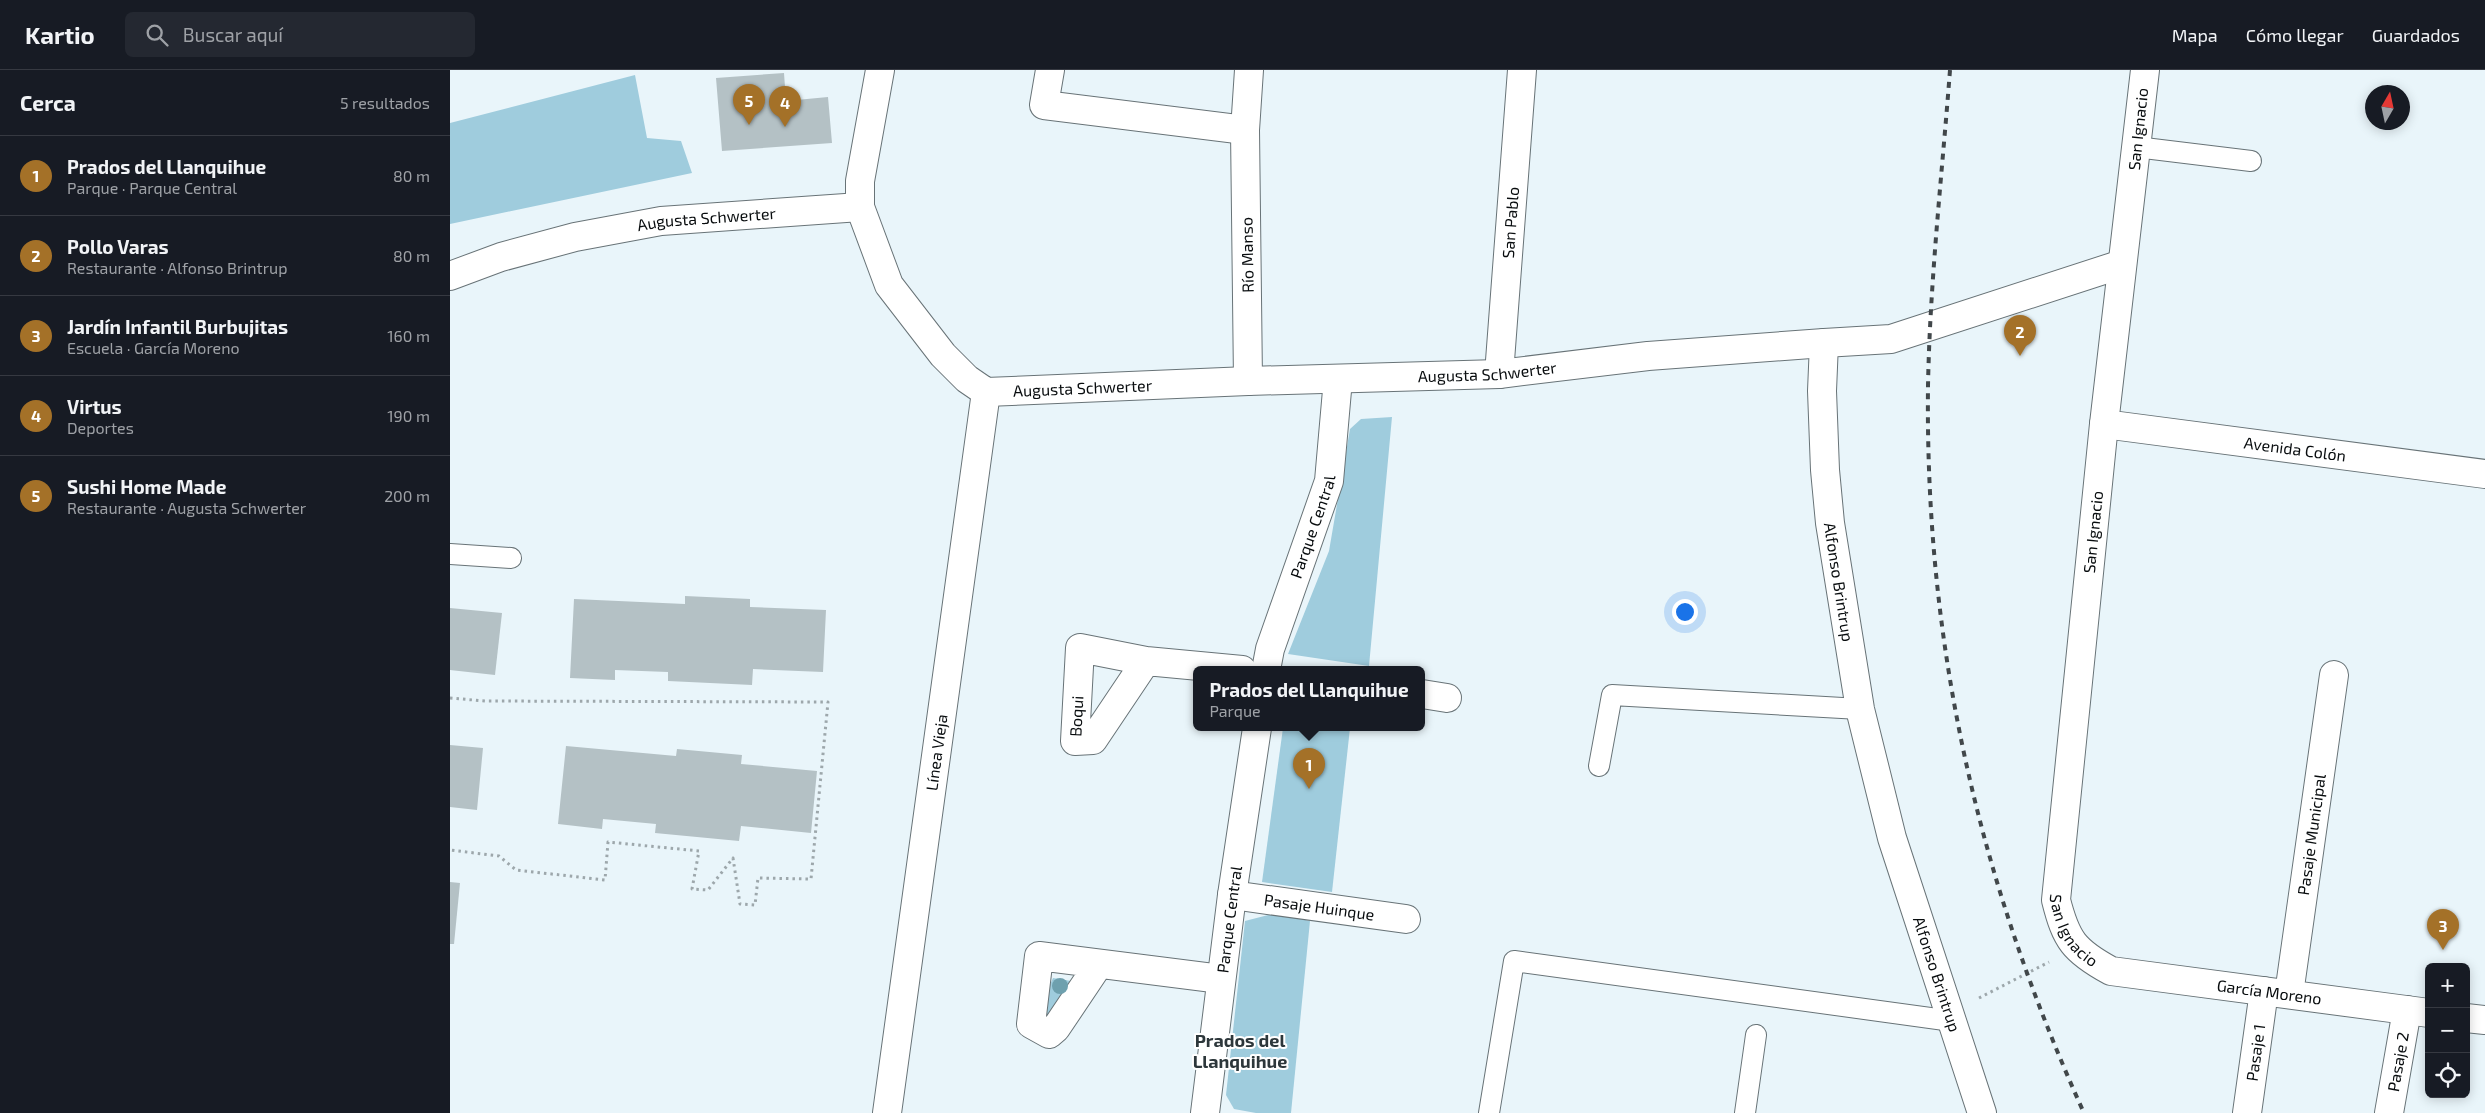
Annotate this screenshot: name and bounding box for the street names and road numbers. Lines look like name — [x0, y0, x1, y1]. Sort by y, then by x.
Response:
street label: San Ignacio — [2124, 87, 2151, 171]
street label: San Pablo — [1498, 186, 1522, 259]
street label: Augusta Schwerter — [635, 203, 777, 234]
street label: Río Manso — [1236, 217, 1257, 293]
street label: Augusta Schwerter — [1417, 357, 1558, 385]
street label: Augusta Schwerter — [1013, 375, 1153, 400]
street label: Avenida Colón — [2243, 432, 2347, 465]
street label: Parque Central — [1286, 474, 1338, 581]
street label: San Ignacio — [2079, 490, 2106, 574]
street label: Alfonso Brintrup — [1821, 521, 1858, 643]
street label: Boqui — [1065, 695, 1086, 737]
street label: Línea Vieja — [921, 713, 951, 792]
street label: Pasaje Municipal — [2293, 772, 2329, 896]
street label: Parque Central — [1212, 864, 1245, 974]
street label: Pasaje Huinque — [1263, 890, 1376, 924]
street label: San Ignacio — [2047, 893, 2102, 970]
street label: Alfonso Brintrup — [1910, 914, 1965, 1034]
street label: García Moreno — [2216, 975, 2323, 1008]
street label: Pasaje 1 — [2242, 1023, 2268, 1082]
street label: Pasaje 2 — [2383, 1030, 2412, 1093]

